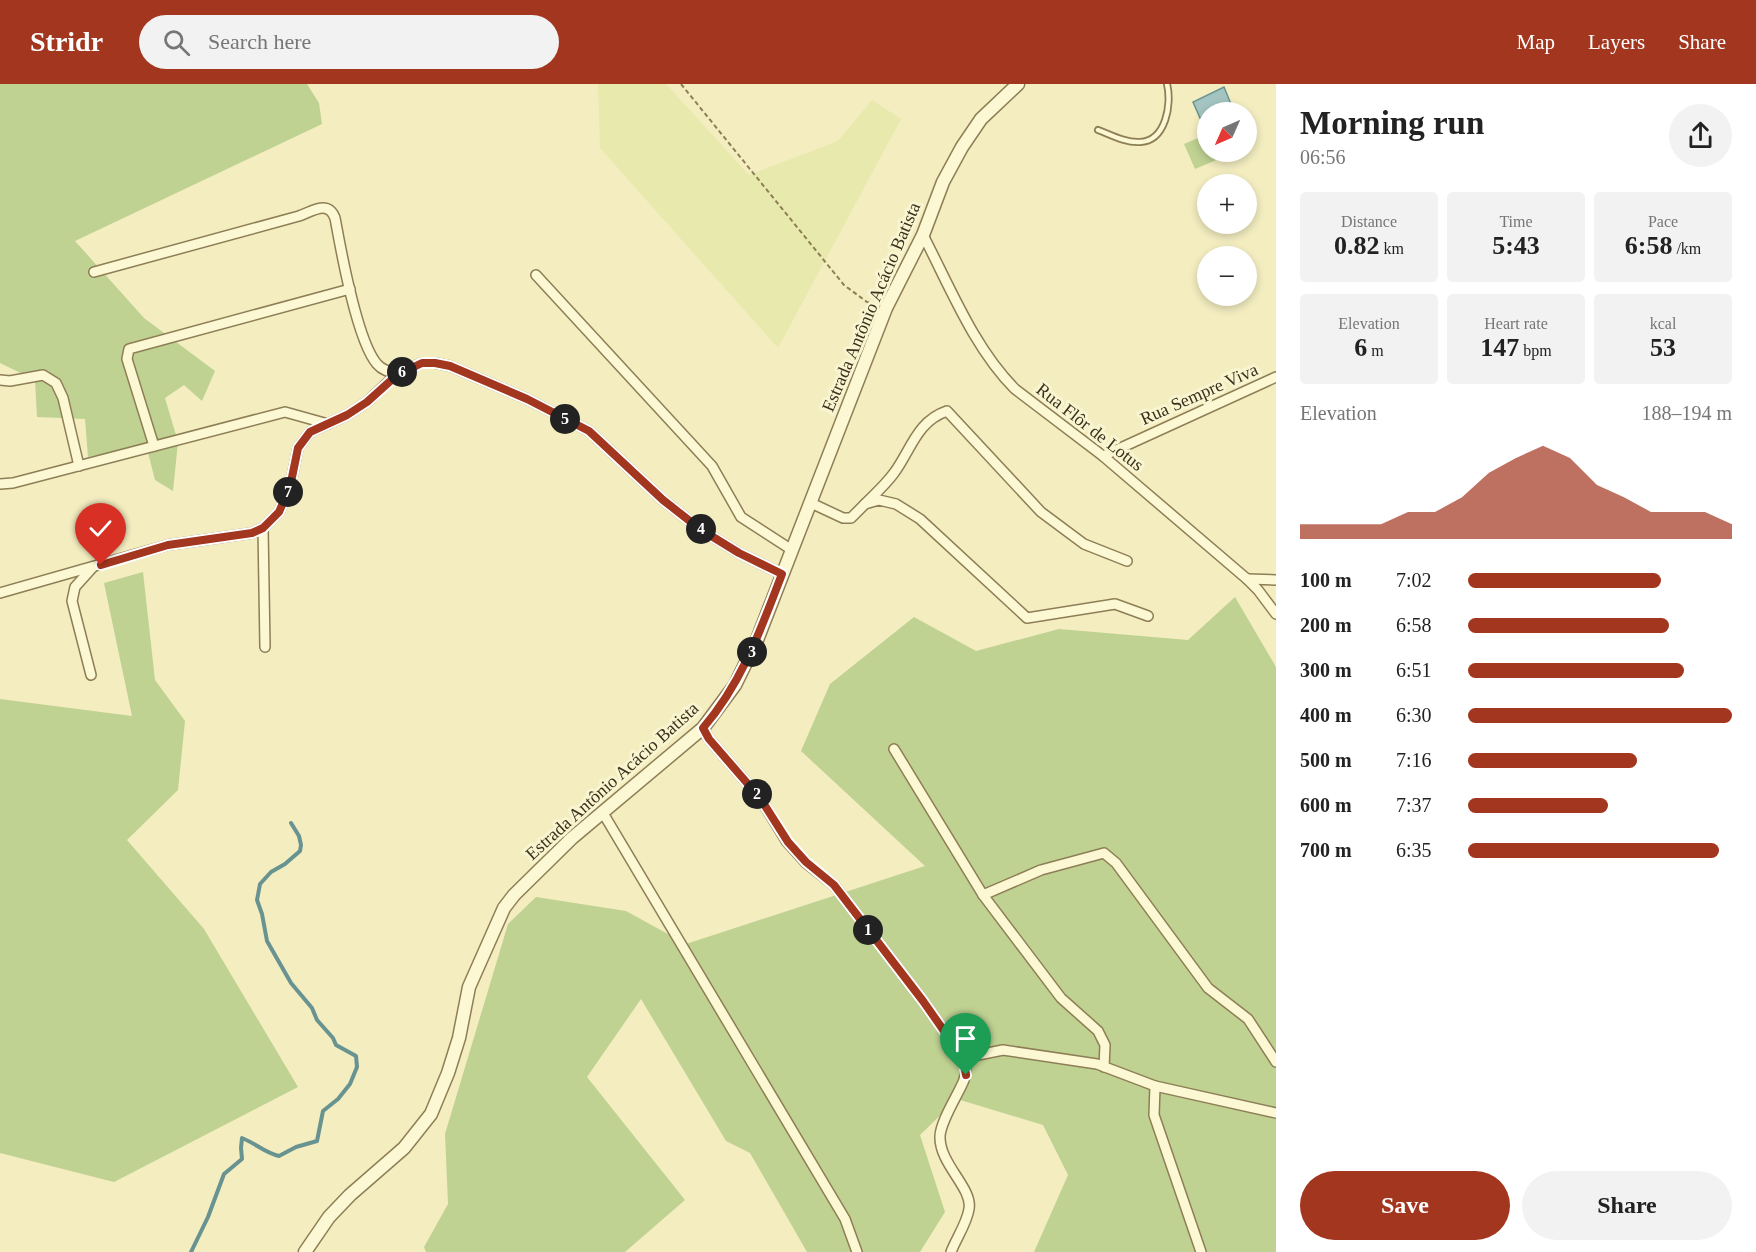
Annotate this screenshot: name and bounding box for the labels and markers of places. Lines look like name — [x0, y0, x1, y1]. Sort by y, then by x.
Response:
pin: 6 — [387, 357, 417, 387]
pin: 5 — [550, 404, 580, 434]
pin: 7 — [273, 477, 303, 507]
pin — [75, 503, 126, 565]
pin: 4 — [686, 514, 716, 544]
pin: 3 — [737, 637, 767, 667]
pin: 2 — [742, 779, 772, 809]
pin: 1 — [853, 915, 883, 945]
pin — [940, 1013, 991, 1075]

